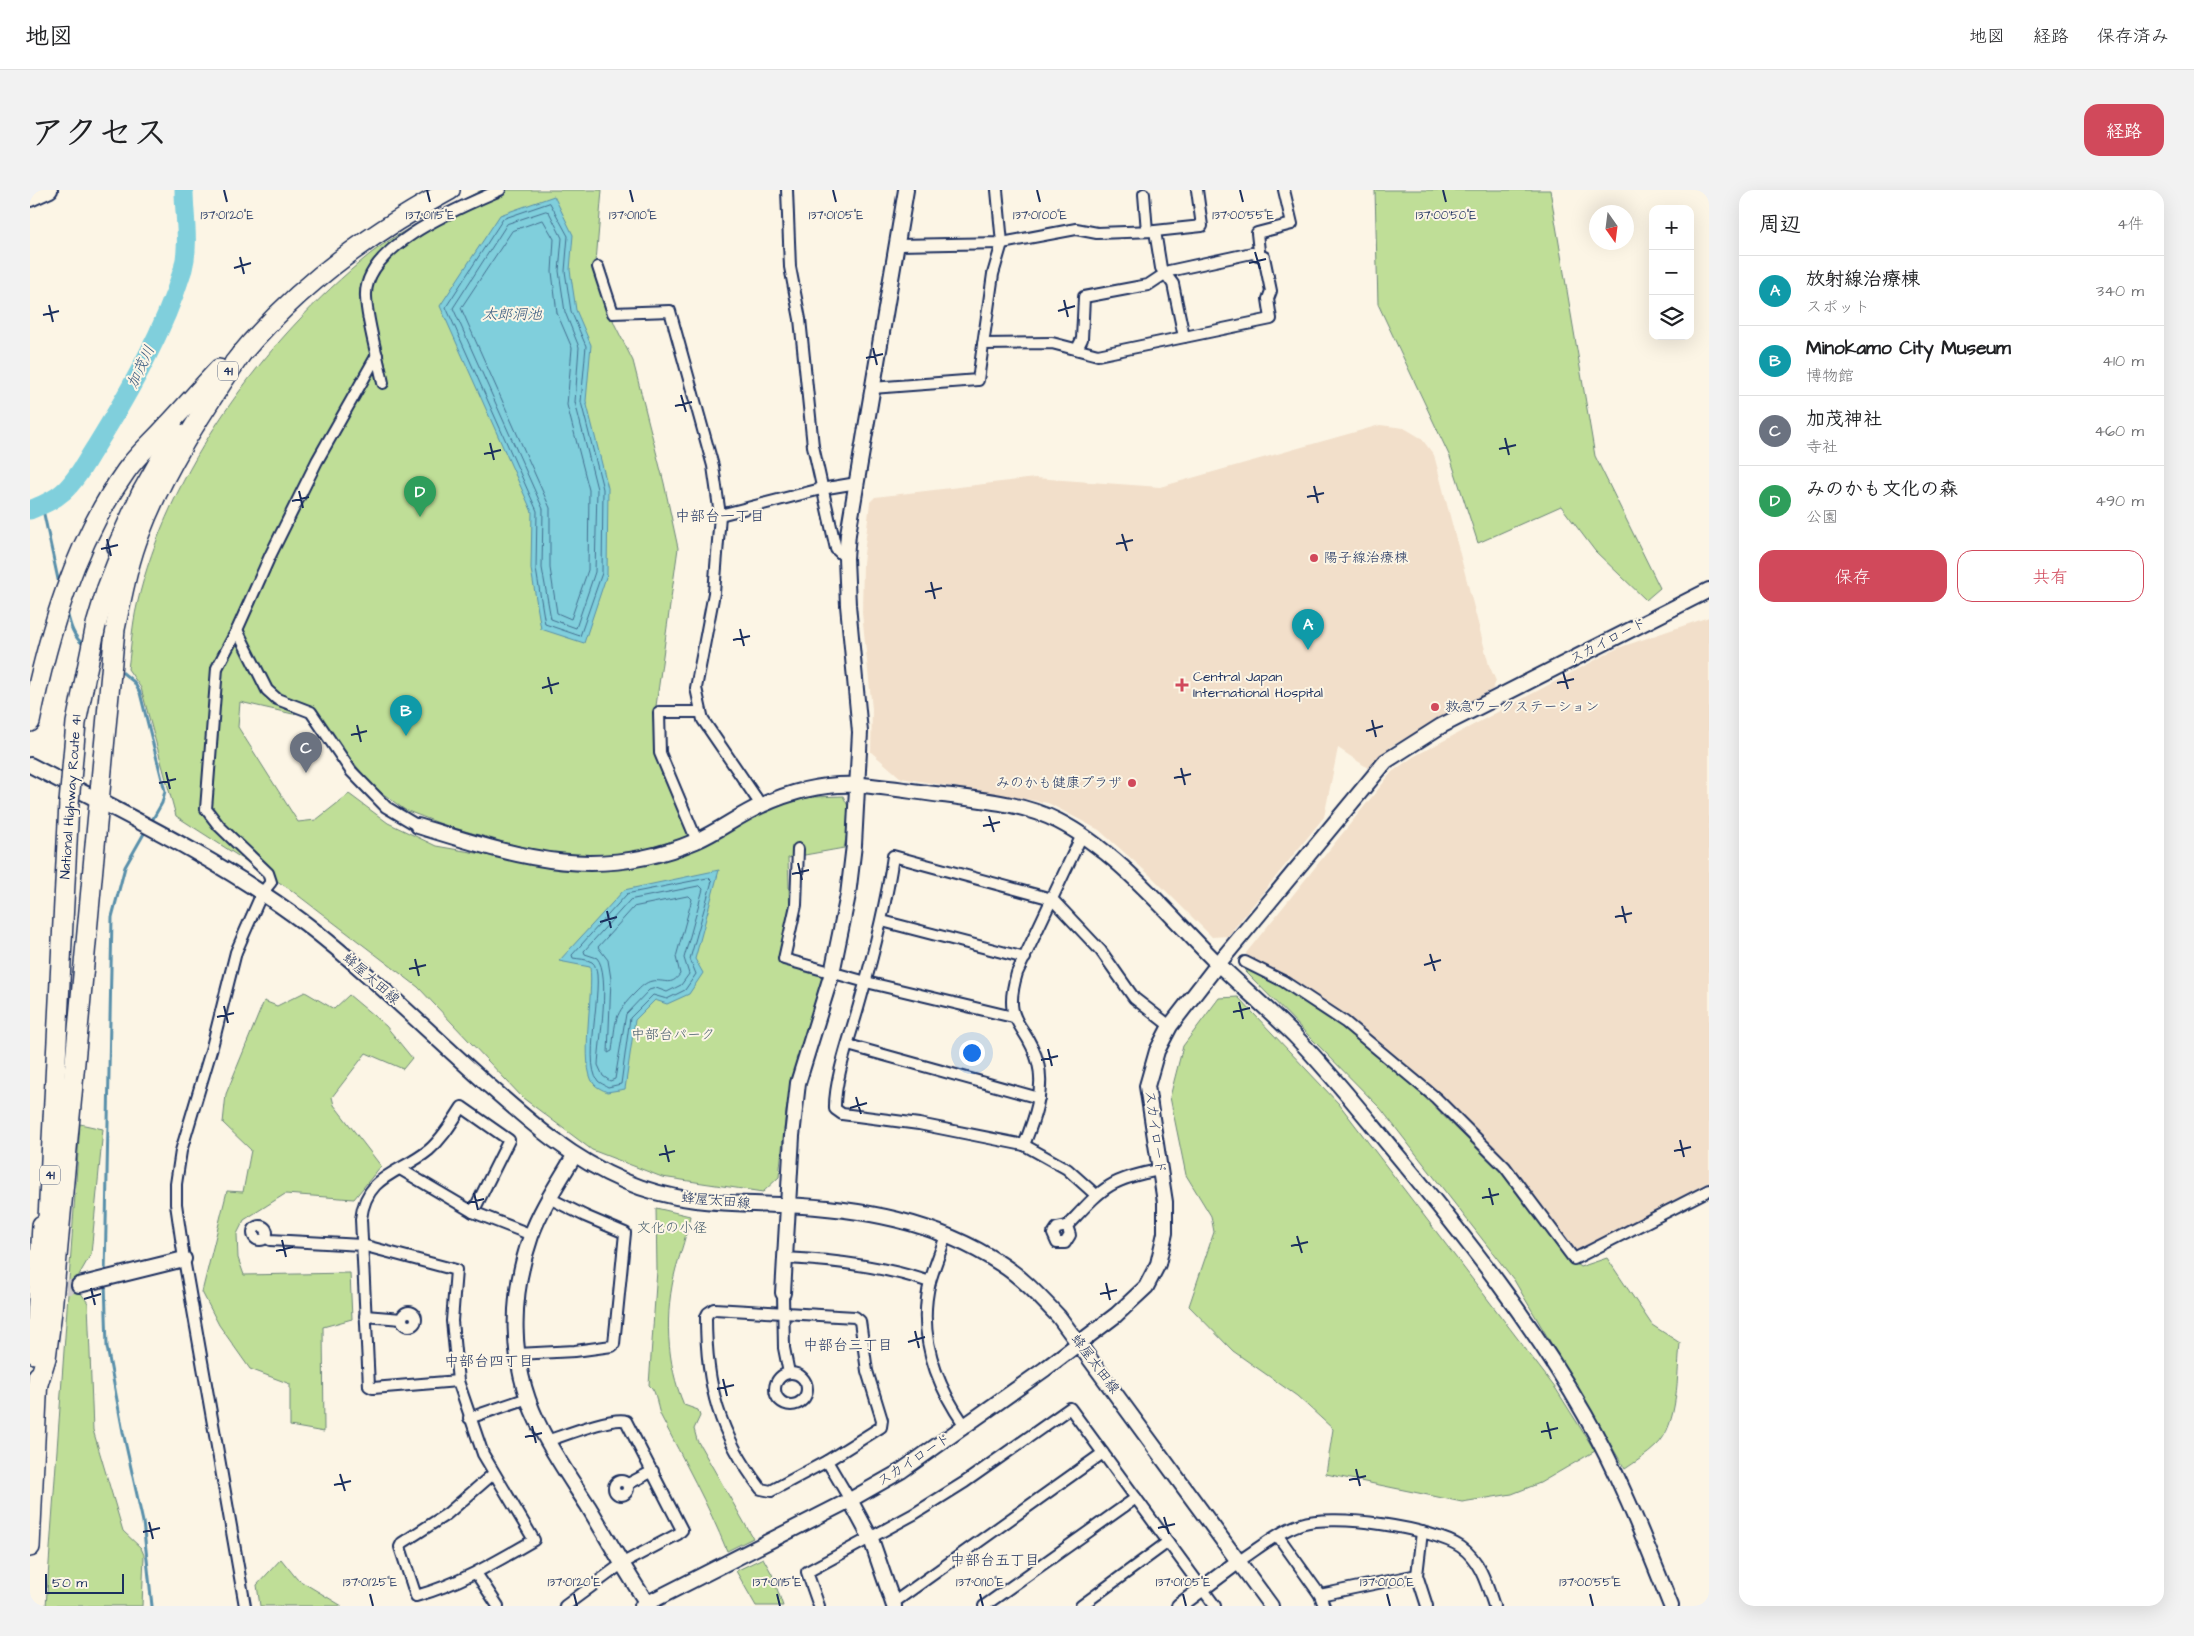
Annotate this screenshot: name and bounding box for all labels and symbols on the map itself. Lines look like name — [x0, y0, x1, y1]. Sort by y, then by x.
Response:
north arrow — [1589, 205, 1634, 250]
text: 137°01'20"E — [200, 207, 254, 224]
text: 137°01'15"E — [406, 207, 454, 224]
text: 137°01'10"E — [609, 207, 657, 224]
text: 137°01'05"E — [809, 207, 863, 224]
text: 137°01'00"E — [1013, 207, 1067, 224]
text: 137°00'55"E — [1212, 207, 1274, 224]
text: 137°00'50"E — [1416, 207, 1476, 224]
water label: 太郎洞池 — [482, 304, 543, 325]
water label: 加茂川 — [122, 342, 160, 392]
road number: 41 — [218, 362, 238, 380]
pin: D — [404, 476, 436, 517]
district label: 中部台一丁目 — [675, 506, 765, 527]
place label: 陽子線治療棟 — [1324, 548, 1409, 568]
marker: 陽子線治療棟 — [1308, 552, 1320, 564]
pin: A — [1292, 609, 1324, 650]
street label: スカイロード — [1566, 613, 1650, 669]
place label: Central Japan International Hospital — [1193, 667, 1323, 703]
marker: Central Japan International Hospital — [1175, 678, 1189, 692]
pin: B — [390, 695, 422, 736]
place label: 救急ワークステーション — [1445, 697, 1599, 717]
marker: 救急ワークステーション — [1429, 701, 1441, 713]
street label: National Highway Route 41 — [55, 714, 87, 880]
pin: C — [290, 732, 322, 773]
place label: みのかも健康プラザ — [996, 773, 1122, 793]
marker: みのかも健康プラザ — [1126, 777, 1138, 789]
street label: 蜂屋太田線 — [338, 948, 404, 1010]
park label: 中部台パーク — [631, 1025, 715, 1045]
your location — [959, 1040, 985, 1066]
street label: スカイロード — [1139, 1089, 1171, 1175]
road number: 41 — [40, 1166, 60, 1184]
street label: 蜂屋太田線 — [680, 1188, 752, 1214]
park label: 文化の小径 — [637, 1218, 707, 1238]
street label: 蜂屋太田線 — [1066, 1330, 1124, 1398]
district label: 中部台三丁目 — [803, 1335, 893, 1356]
district label: 中部台四丁目 — [444, 1351, 534, 1372]
street label: スカイロード — [873, 1429, 955, 1491]
district label: 中部台五丁目 — [950, 1550, 1040, 1571]
scale bar — [45, 1571, 124, 1594]
text: 137°01'25"E — [343, 1574, 397, 1591]
text: 137°01'20"E — [547, 1574, 601, 1591]
text: 137°01'15"E — [753, 1574, 801, 1591]
text: 137°01'10"E — [956, 1574, 1004, 1591]
text: 137°01'05"E — [1156, 1574, 1210, 1591]
text: 137°01'00"E — [1360, 1574, 1414, 1591]
text: 137°00'55"E — [1559, 1574, 1621, 1591]

